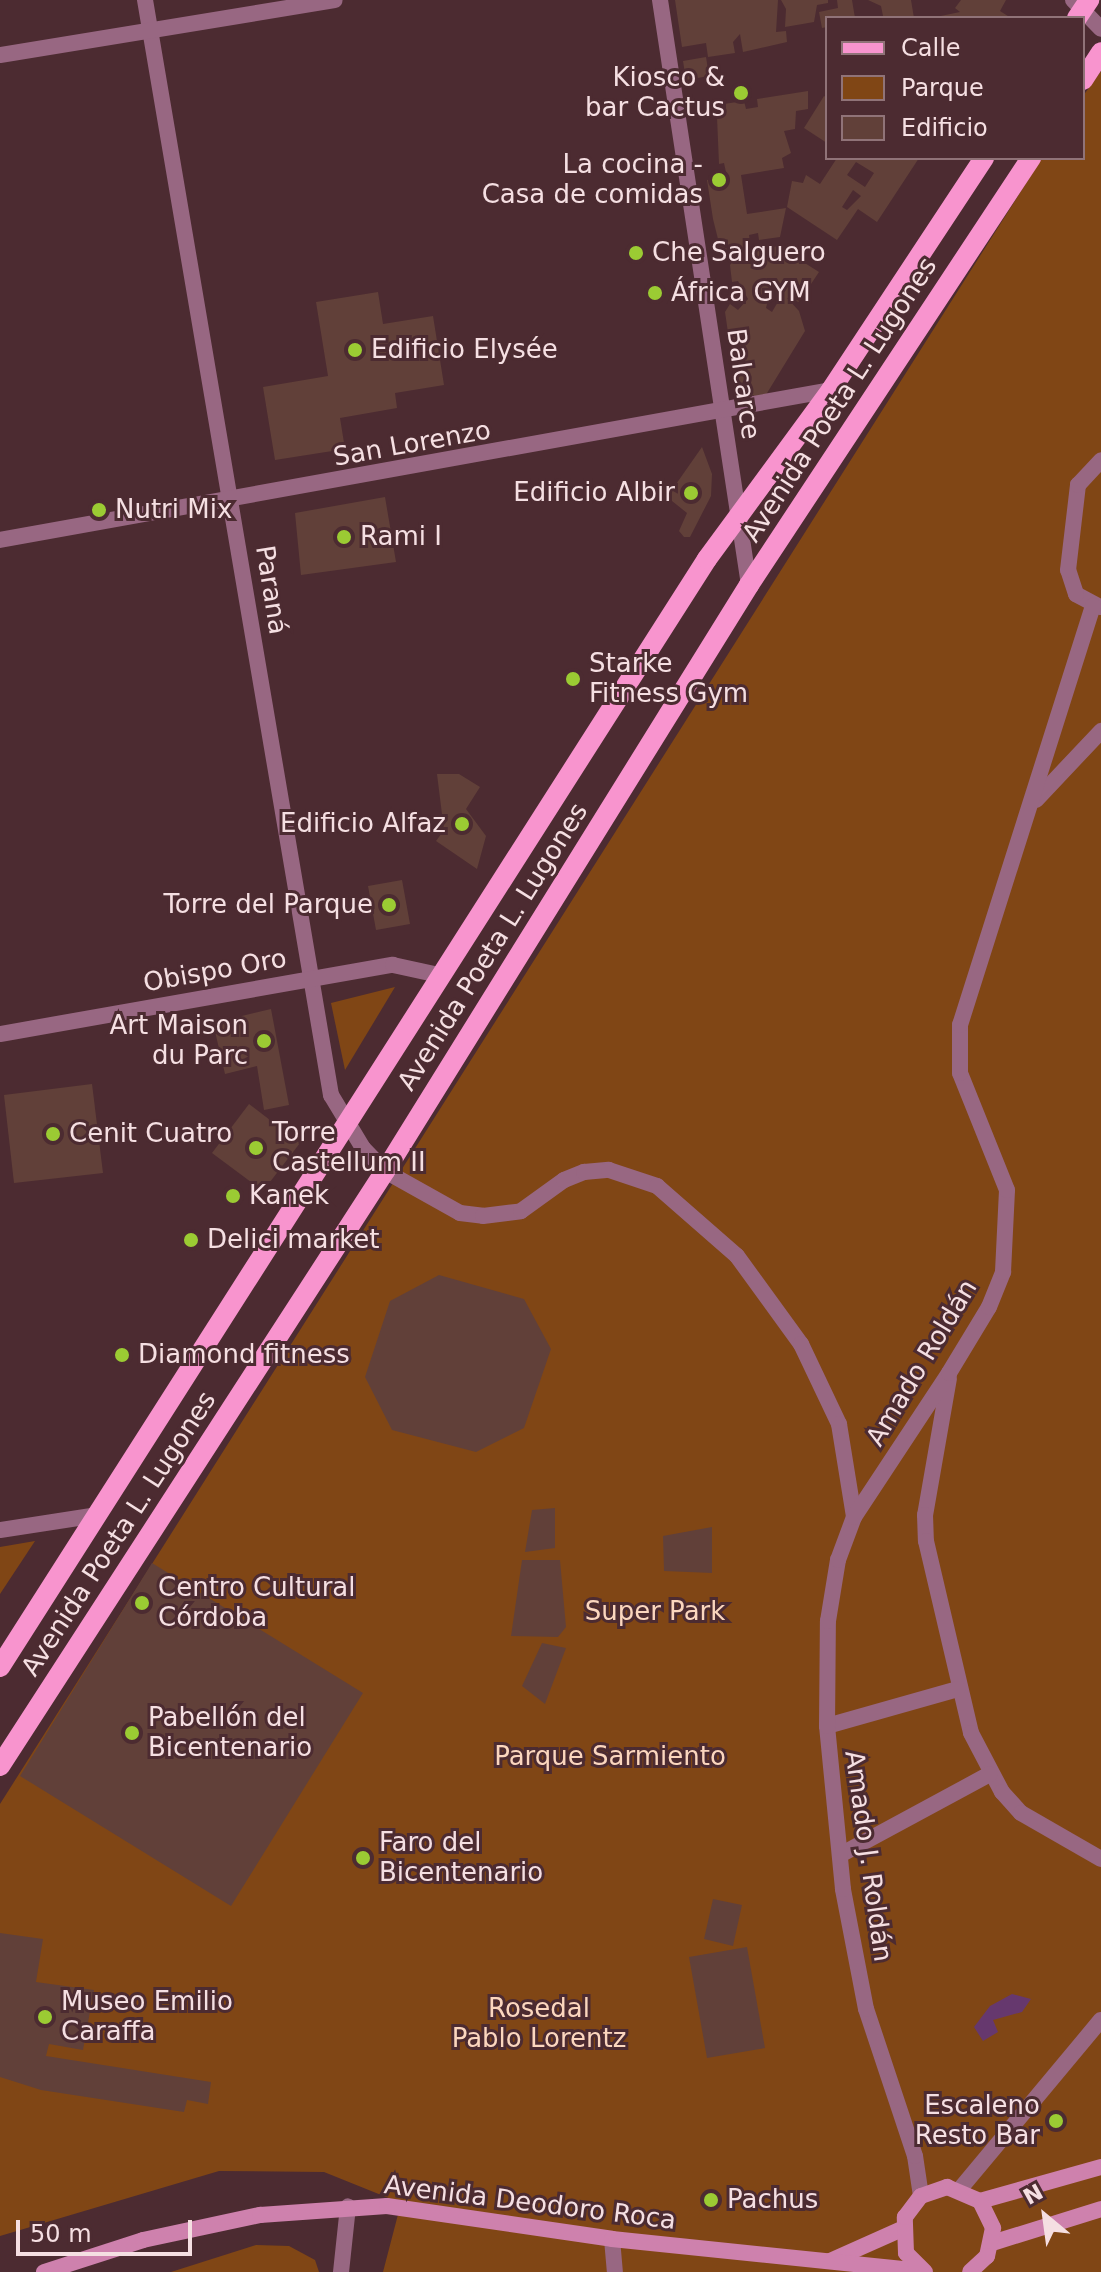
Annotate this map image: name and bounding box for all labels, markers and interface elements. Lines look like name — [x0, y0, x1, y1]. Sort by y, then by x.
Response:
legend — [825, 16, 1085, 160]
text: Calle — [901, 34, 961, 62]
place label: Kiosco & bar Cactus — [585, 62, 725, 124]
text: Parque — [901, 74, 984, 102]
marker: Kiosco & bar Cactus — [732, 84, 750, 102]
text: Edificio — [901, 114, 988, 142]
place label: La cocina - Casa de comidas — [482, 149, 703, 210]
marker: La cocina - Casa de comidas — [710, 171, 728, 189]
place label: Che Salguero — [652, 237, 826, 269]
marker: Che Salguero — [627, 244, 645, 262]
street label: Avenida Poeta L. Lugones — [736, 252, 944, 548]
place label: África GYM — [671, 277, 811, 309]
marker: África GYM — [646, 284, 664, 302]
street label: Balcarce — [720, 327, 766, 441]
place label: Edificio Elysée — [371, 334, 558, 366]
marker: Edificio Elysée — [346, 341, 364, 359]
street label: San Lorenzo — [331, 415, 493, 473]
place label: Edificio Albir — [513, 477, 675, 509]
marker: Edificio Albir — [682, 484, 700, 502]
place label: Nutri Mix — [115, 494, 232, 526]
marker: Nutri Mix — [90, 501, 108, 519]
place label: Rami I — [360, 521, 442, 553]
marker: Rami I — [335, 528, 353, 546]
street label: Paraná — [249, 543, 293, 637]
place label: Starke Fitness Gym — [589, 648, 748, 710]
marker: Starke Fitness Gym — [564, 670, 582, 688]
street label: Avenida Poeta L. Lugones — [392, 798, 594, 1096]
place label: Edificio Alfaz — [280, 808, 446, 840]
marker: Edificio Alfaz — [453, 815, 471, 833]
place label: Torre del Parque — [163, 889, 373, 921]
marker: Torre del Parque — [380, 896, 398, 914]
street label: Obispo Oro — [141, 943, 289, 999]
place label: Art Maison du Parc — [110, 1010, 248, 1072]
marker: Art Maison du Parc — [255, 1032, 273, 1050]
place label: Torre Castellum II — [272, 1117, 426, 1178]
place label: Cenit Cuatro — [69, 1118, 232, 1150]
marker: Cenit Cuatro — [44, 1125, 62, 1143]
marker: Torre Castellum II — [247, 1139, 265, 1157]
place label: Kanek — [249, 1180, 329, 1212]
marker: Kanek — [224, 1187, 242, 1205]
place label: Delici market — [207, 1224, 380, 1256]
marker: Delici market — [182, 1231, 200, 1249]
street label: Amado Roldán — [860, 1274, 984, 1452]
place label: Diamond fitness — [138, 1339, 350, 1371]
marker: Diamond fitness — [113, 1346, 131, 1364]
street label: Avenida Poeta L. Lugones — [15, 1386, 223, 1682]
place label: Centro Cultural Córdoba — [158, 1572, 355, 1634]
marker: Centro Cultural Córdoba — [133, 1594, 151, 1612]
park label: Super Park — [585, 1596, 725, 1628]
place label: Pabellón del Bicentenario — [148, 1702, 312, 1764]
marker: Pabellón del Bicentenario — [123, 1724, 141, 1742]
park label: Parque Sarmiento — [494, 1741, 726, 1773]
street label: Amado J. Roldán — [838, 1748, 898, 1964]
place label: Faro del Bicentenario — [379, 1827, 543, 1888]
marker: Faro del Bicentenario — [354, 1849, 372, 1867]
place label: Museo Emilio Caraffa — [61, 1986, 233, 2048]
park label: Rosedal Pablo Lorentz — [452, 1993, 626, 2054]
marker: Museo Emilio Caraffa — [36, 2008, 54, 2026]
place label: Escaleno Resto Bar — [915, 2090, 1040, 2152]
marker: Escaleno Resto Bar — [1047, 2112, 1065, 2130]
street label: Avenida Deodoro Roca — [382, 2170, 678, 2236]
north arrow — [1005, 2176, 1085, 2256]
text: N — [1019, 2179, 1047, 2210]
place label: Pachus — [727, 2184, 818, 2216]
marker: Pachus — [702, 2191, 720, 2209]
scale bar — [20, 2204, 196, 2254]
text: 50 m — [30, 2220, 92, 2248]

